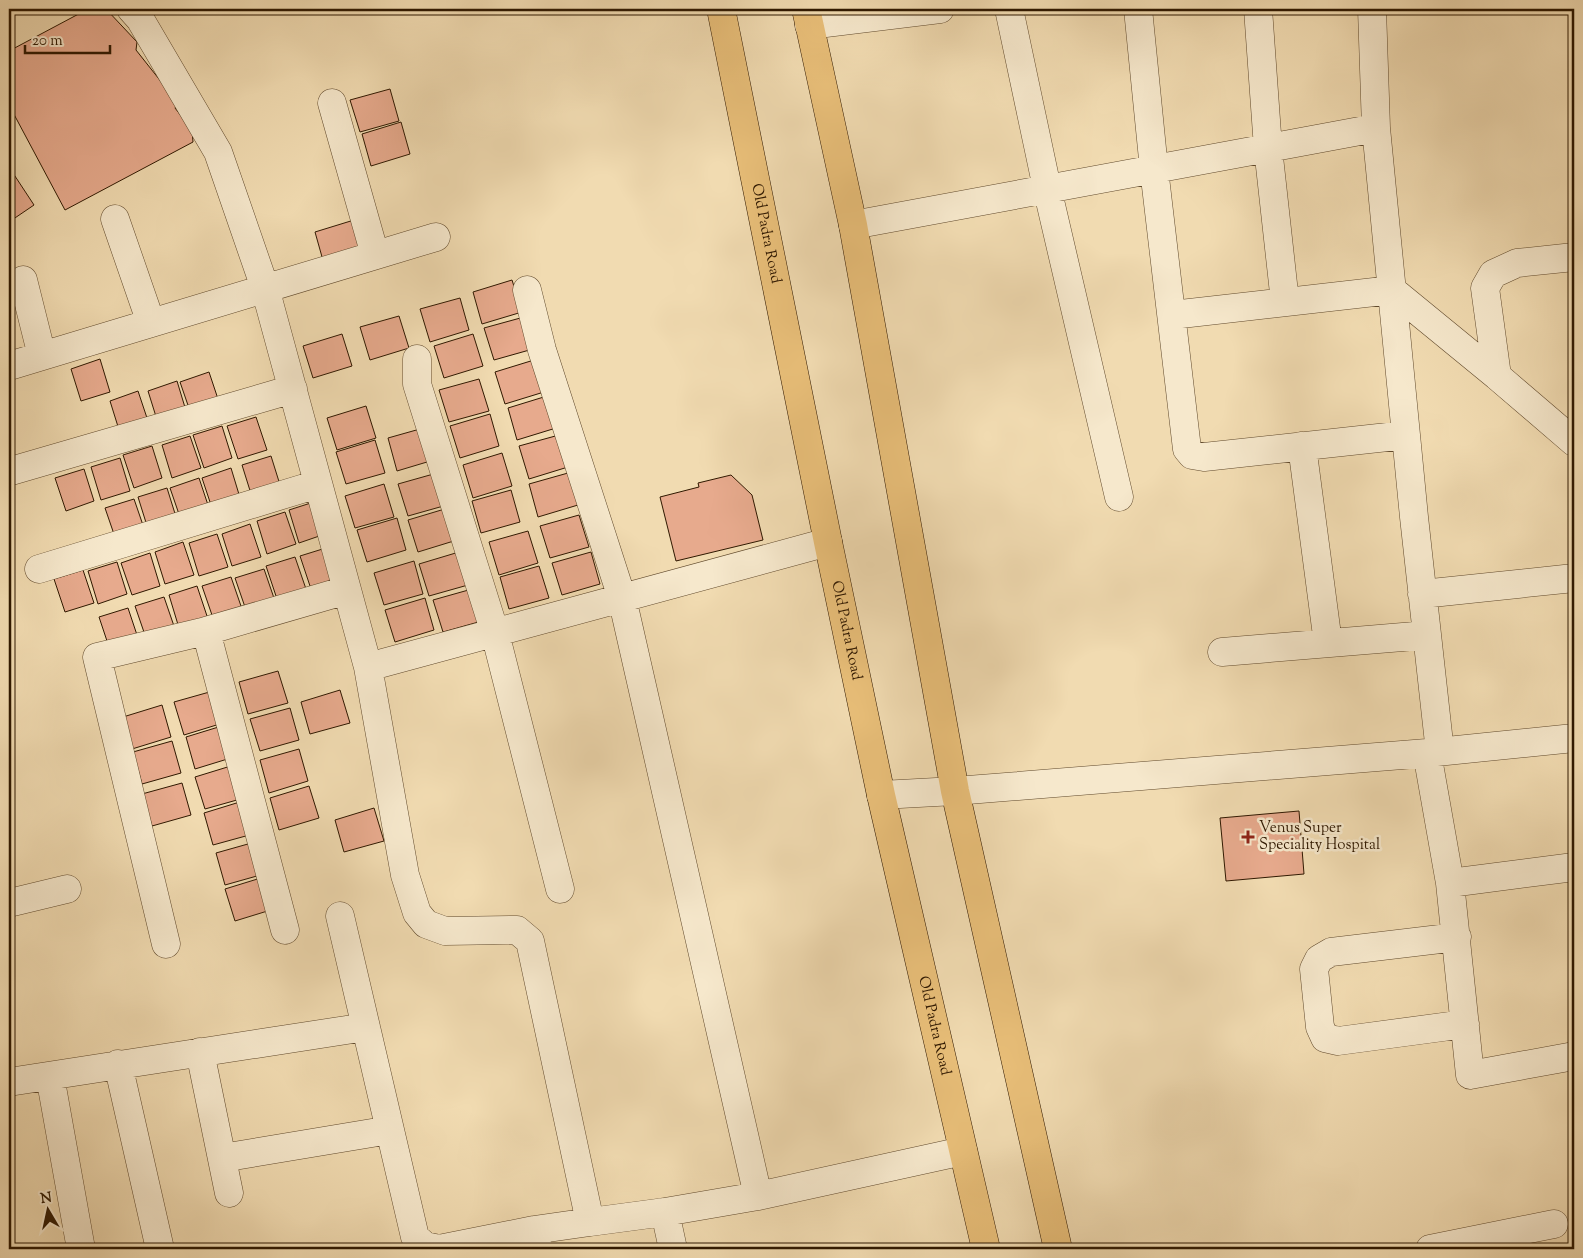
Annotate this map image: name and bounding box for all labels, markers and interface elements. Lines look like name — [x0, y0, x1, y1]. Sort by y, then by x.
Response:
scale bar — [25, 22, 110, 54]
text: 20 m — [32, 31, 63, 52]
street label: Old Padra Road — [746, 182, 786, 286]
street label: Old Padra Road — [826, 579, 867, 683]
place label: Venus Super Speciality Hospital — [1259, 818, 1380, 856]
marker: Venus Super Speciality Hospital — [1241, 830, 1255, 844]
street label: Old Padra Road — [913, 974, 956, 1078]
north arrow — [22, 1186, 72, 1236]
text: N — [39, 1188, 53, 1210]

